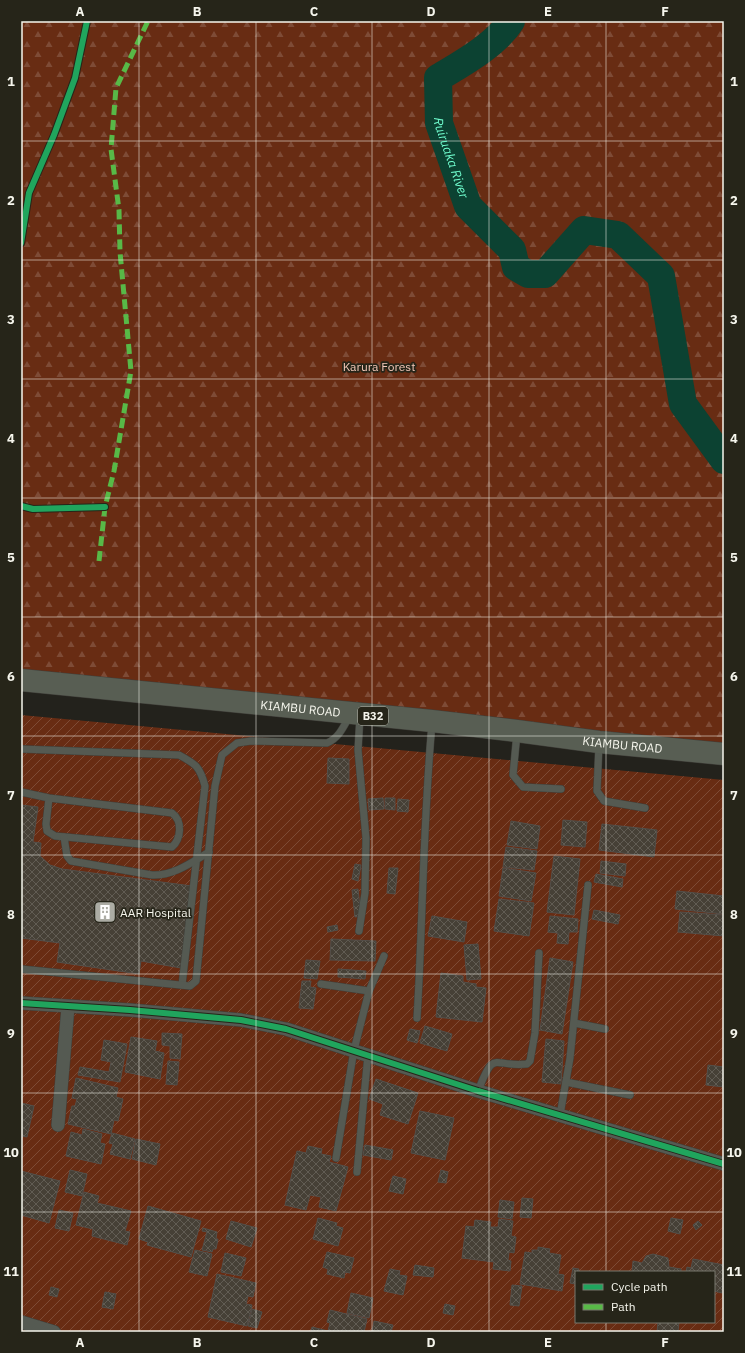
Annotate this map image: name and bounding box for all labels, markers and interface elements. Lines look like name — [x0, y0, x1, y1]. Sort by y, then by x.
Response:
text: A — [76, 3, 85, 20]
text: B — [193, 3, 202, 20]
text: C — [310, 3, 319, 20]
text: D — [426, 3, 436, 20]
text: E — [544, 3, 552, 20]
text: F — [661, 3, 669, 20]
text: 1 — [7, 73, 15, 90]
text: 1 — [730, 73, 738, 90]
water label: Ruiruaka River — [430, 117, 473, 201]
text: 2 — [7, 192, 15, 209]
text: 2 — [730, 192, 738, 209]
text: 3 — [7, 311, 15, 328]
text: 3 — [730, 311, 738, 328]
park label: Karura Forest — [343, 359, 415, 374]
text: 4 — [7, 430, 15, 447]
text: 4 — [730, 430, 738, 447]
text: 5 — [7, 549, 15, 566]
text: 5 — [730, 549, 738, 566]
text: 6 — [7, 668, 15, 685]
text: 6 — [730, 668, 738, 685]
street label: KIAMBU ROAD — [260, 696, 341, 719]
road number: B32 — [358, 707, 388, 725]
street label: KIAMBU ROAD — [582, 732, 663, 756]
text: 7 — [7, 787, 15, 804]
text: 7 — [730, 787, 738, 804]
building icon: AAR Hospital — [92, 899, 118, 925]
place label: AAR Hospital — [120, 905, 191, 920]
text: 8 — [7, 906, 15, 923]
text: 8 — [730, 906, 738, 923]
text: 9 — [7, 1025, 15, 1042]
text: 9 — [730, 1025, 738, 1042]
text: 10 — [3, 1144, 19, 1161]
text: 10 — [726, 1144, 742, 1161]
text: 11 — [3, 1263, 19, 1280]
text: 11 — [726, 1263, 742, 1280]
legend — [575, 1271, 715, 1323]
text: Cycle path — [611, 1279, 668, 1294]
text: Path — [611, 1299, 636, 1314]
text: A — [76, 1334, 85, 1351]
text: B — [193, 1334, 202, 1351]
text: C — [310, 1334, 319, 1351]
text: D — [426, 1334, 436, 1351]
text: E — [544, 1334, 552, 1351]
text: F — [661, 1334, 669, 1351]

